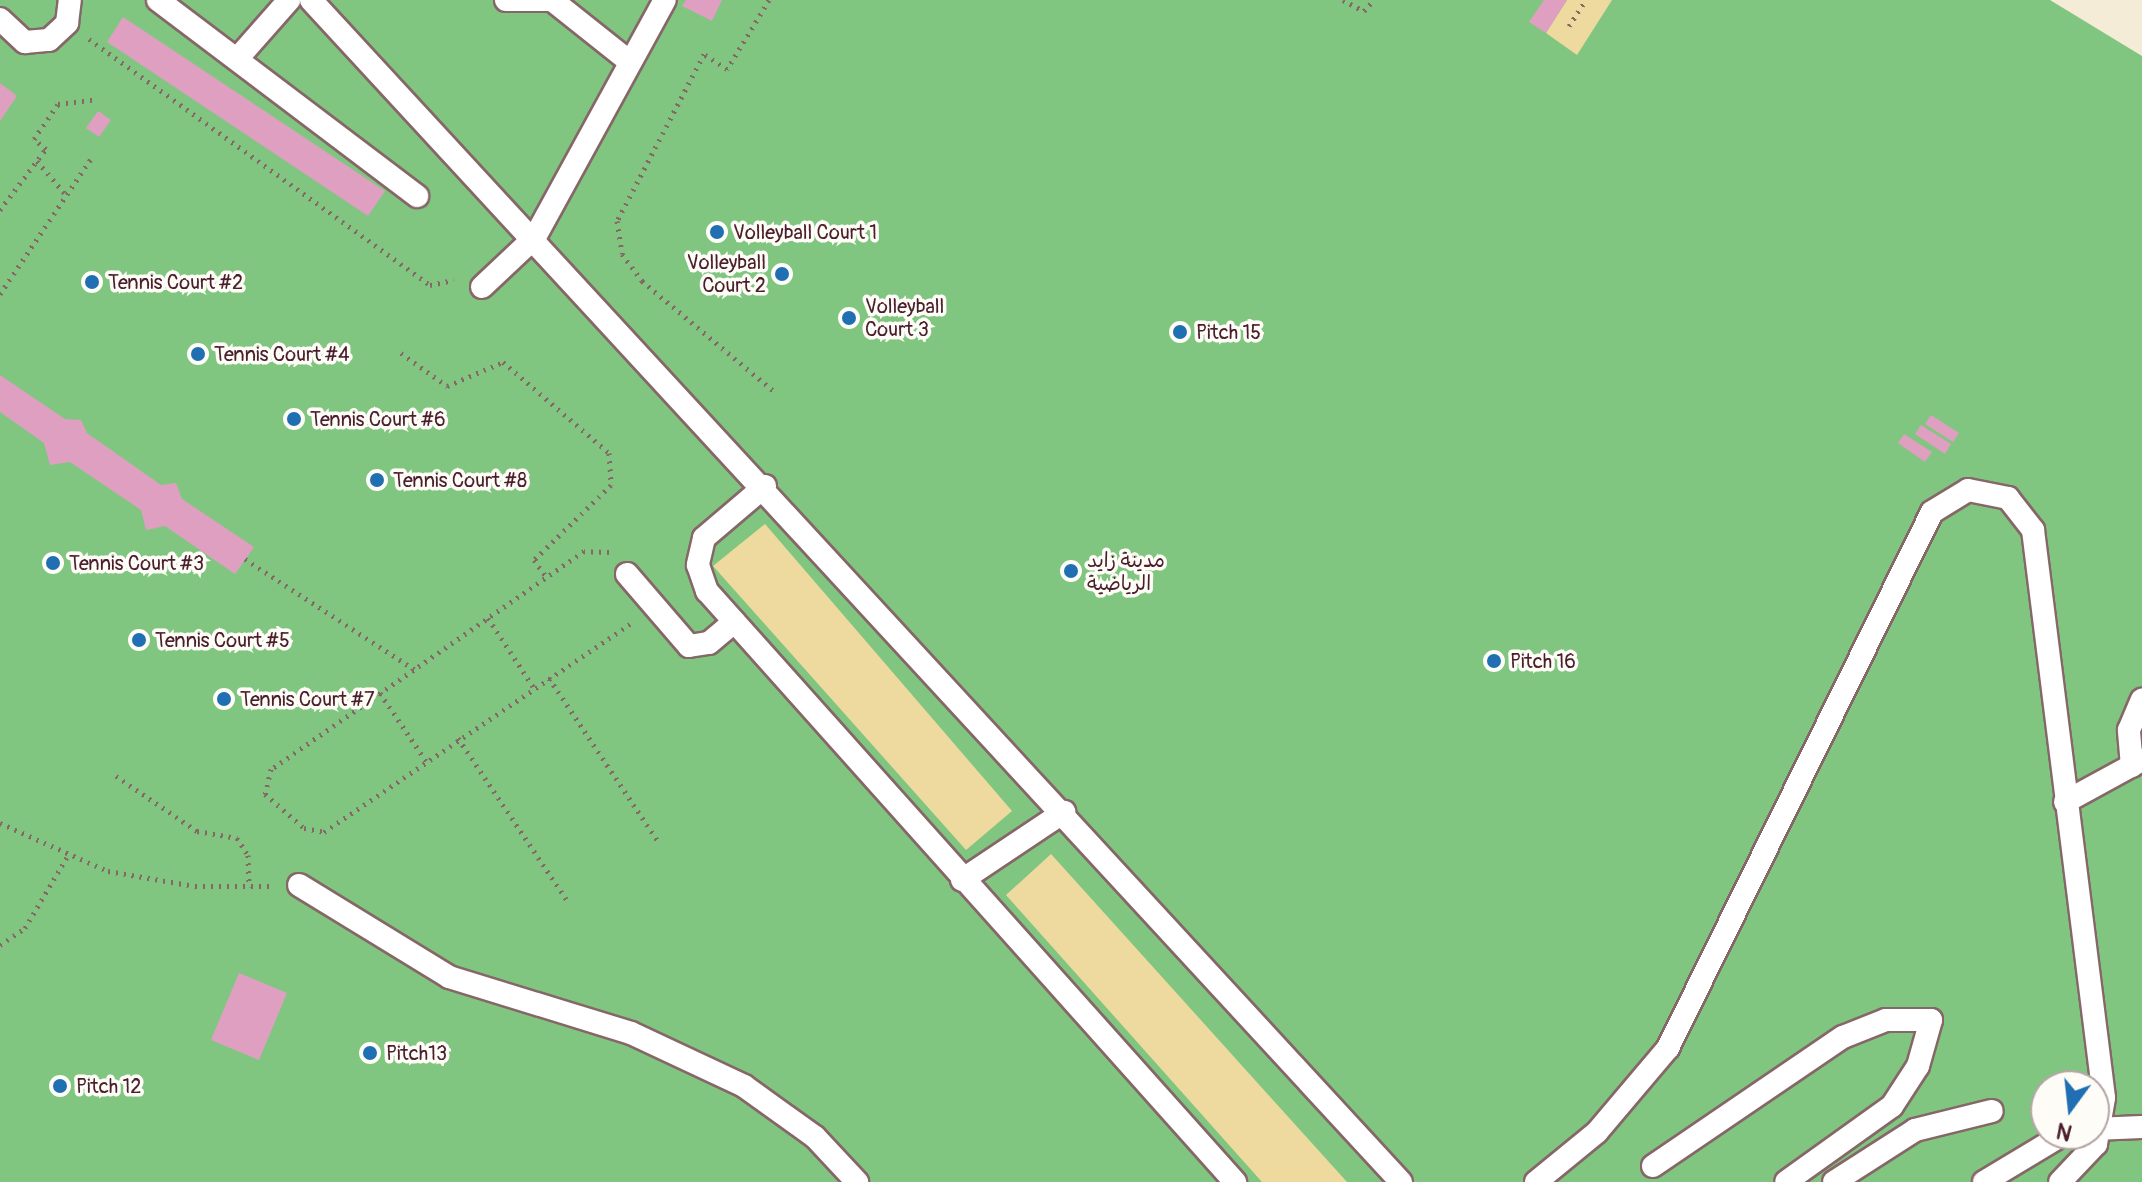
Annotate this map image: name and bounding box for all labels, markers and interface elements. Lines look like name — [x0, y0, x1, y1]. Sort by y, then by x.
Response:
place label: Volleyball Court 1 — [733, 220, 877, 244]
marker: Volleyball Court 1 — [708, 223, 726, 241]
place label: Volleyball Court 2 — [687, 250, 766, 297]
marker: Volleyball Court 2 — [773, 265, 791, 283]
place label: Tennis Court #2 — [108, 270, 243, 294]
marker: Tennis Court #2 — [83, 273, 101, 291]
place label: Volleyball Court 3 — [865, 294, 944, 341]
marker: Volleyball Court 3 — [840, 309, 858, 327]
place label: Pitch 15 — [1196, 320, 1261, 344]
marker: Pitch 15 — [1171, 323, 1189, 341]
place label: Tennis Court #4 — [214, 342, 350, 366]
marker: Tennis Court #4 — [189, 345, 207, 363]
place label: Tennis Court #6 — [310, 407, 446, 431]
marker: Tennis Court #6 — [285, 410, 303, 428]
place label: Tennis Court #8 — [393, 468, 527, 492]
marker: Tennis Court #8 — [368, 471, 386, 489]
place label: مدينة زايد الرياضية — [1087, 548, 1165, 595]
place label: Tennis Court #3 — [69, 551, 204, 575]
marker: Tennis Court #3 — [44, 554, 62, 572]
marker: مدينة زايد الرياضية — [1062, 562, 1080, 580]
place label: Tennis Court #5 — [155, 628, 290, 652]
marker: Tennis Court #5 — [130, 631, 148, 649]
place label: Pitch 16 — [1510, 649, 1576, 673]
marker: Pitch 16 — [1485, 652, 1503, 670]
place label: Tennis Court #7 — [240, 687, 375, 711]
marker: Tennis Court #7 — [215, 690, 233, 708]
place label: Pitch13 — [386, 1041, 447, 1065]
marker: Pitch13 — [361, 1044, 379, 1062]
north arrow — [2030, 1070, 2110, 1150]
place label: Pitch 12 — [76, 1074, 142, 1098]
marker: Pitch 12 — [51, 1077, 69, 1095]
text: N — [2053, 1116, 2075, 1147]

